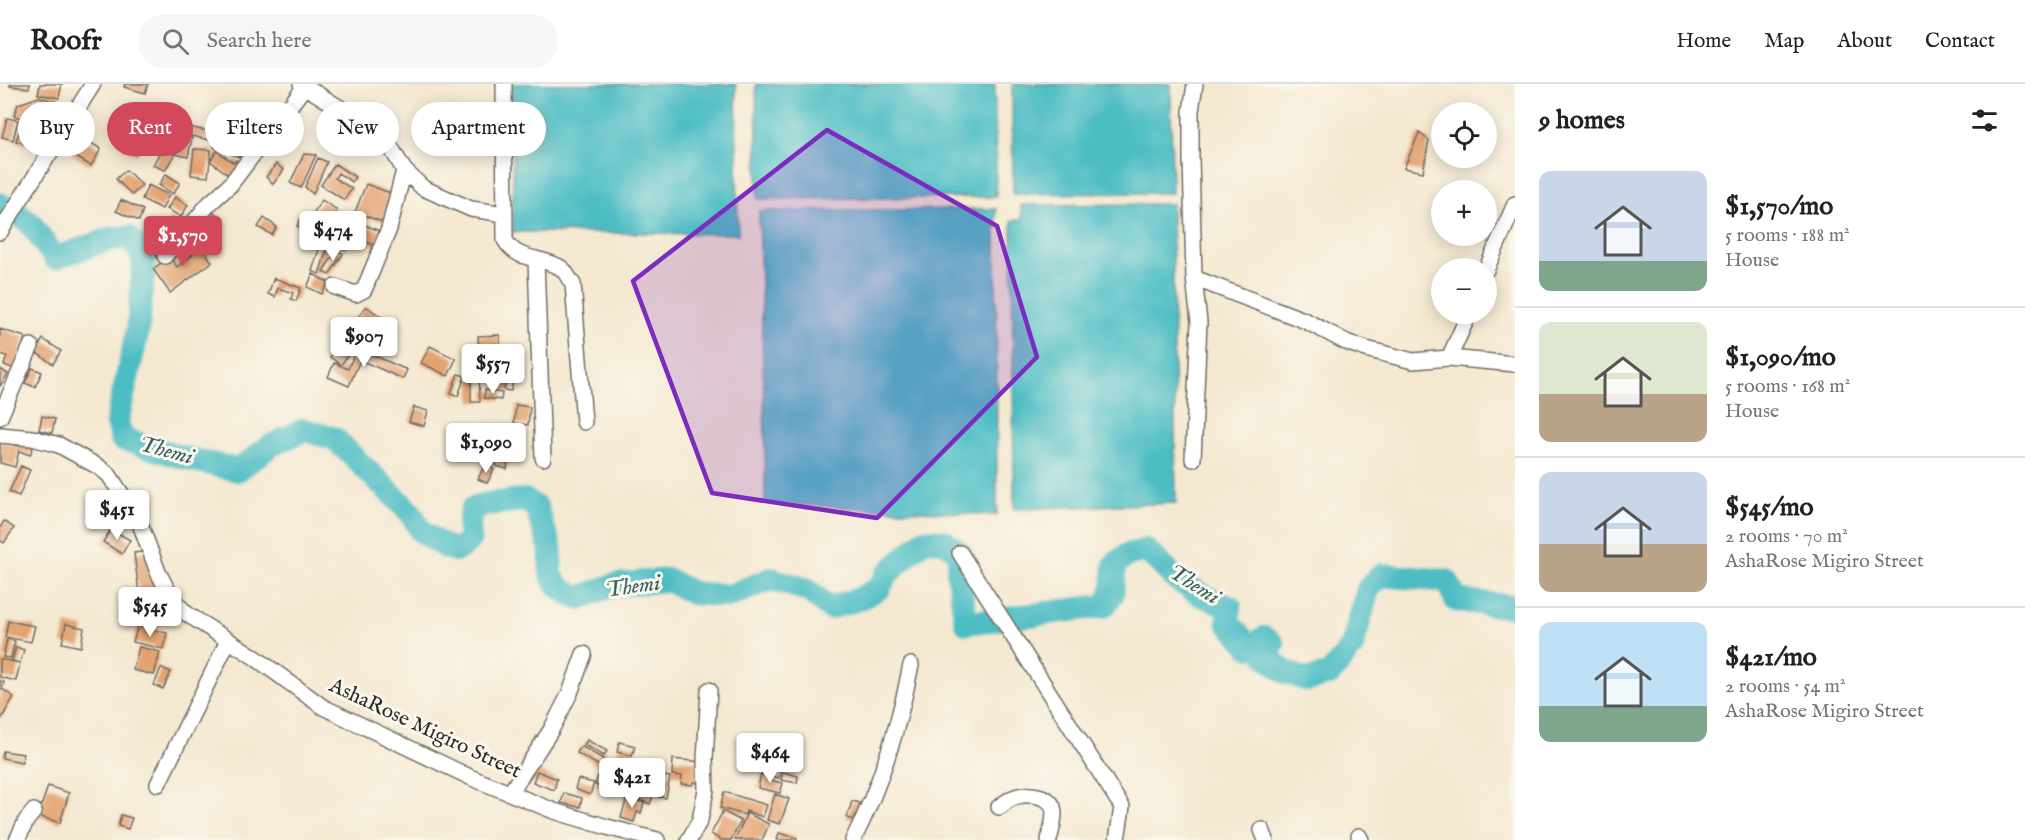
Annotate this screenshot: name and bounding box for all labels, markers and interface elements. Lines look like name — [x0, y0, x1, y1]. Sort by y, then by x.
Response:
search box — [138, 14, 558, 68]
text: Roofr — [30, 24, 102, 59]
icon: search — [159, 25, 192, 58]
text: Search here — [207, 27, 312, 55]
text: Home — [1676, 28, 1731, 55]
text: Map — [1764, 28, 1804, 55]
text: About — [1837, 28, 1892, 55]
text: Contact — [1925, 28, 1995, 55]
chip: Buy — [18, 102, 95, 156]
chip: Rent — [107, 102, 193, 156]
chip: Filters — [205, 102, 304, 156]
chip: New — [316, 102, 399, 156]
chip: Apartment — [411, 102, 546, 156]
map controls — [1431, 102, 1497, 324]
button: locate — [1431, 102, 1497, 168]
text: 9 homes — [1539, 104, 1625, 137]
icon: filters — [1968, 104, 2001, 137]
button: + — [1431, 180, 1497, 246]
text: $1,570/mo — [1725, 190, 1833, 223]
icon: home — [1587, 195, 1659, 267]
pin: $474 — [297, 211, 369, 262]
pin: $1,570 — [134, 216, 232, 267]
text: $474 — [313, 218, 353, 243]
text: $1,570 — [158, 223, 208, 248]
text: 5 rooms · 188 m² — [1725, 223, 1850, 248]
text: House — [1725, 248, 1779, 273]
button: − — [1431, 258, 1497, 324]
pin: $907 — [328, 317, 400, 368]
text: $907 — [345, 324, 383, 349]
text: $1,090/mo — [1725, 341, 1836, 374]
pin: $557 — [457, 344, 529, 395]
icon: home — [1587, 346, 1659, 418]
text: $557 — [476, 351, 510, 376]
text: 5 rooms · 168 m² — [1725, 374, 1850, 399]
text: House — [1725, 399, 1779, 424]
pin: $1,090 — [437, 423, 535, 474]
water label: Themi — [136, 430, 198, 472]
text: $1,090 — [460, 430, 512, 455]
pin: $451 — [81, 490, 153, 541]
text: $545/mo — [1725, 491, 1814, 524]
icon: home — [1587, 496, 1659, 568]
text: $451 — [99, 497, 135, 522]
text: 2 rooms · 70 m² — [1725, 524, 1848, 549]
text: AshaRose Migiro Street — [1725, 549, 1924, 574]
water label: Themi — [1163, 559, 1226, 612]
water label: Themi — [604, 569, 664, 605]
pin: $545 — [114, 587, 186, 638]
text: $545 — [132, 594, 168, 619]
text: $421/mo — [1725, 641, 1817, 674]
icon: home — [1587, 646, 1659, 718]
street label: AshaRose Migiro Street — [324, 672, 525, 785]
text: 2 rooms · 54 m² — [1725, 674, 1846, 699]
text: AshaRose Migiro Street — [1725, 699, 1924, 724]
pin: $464 — [734, 733, 806, 784]
text: $464 — [750, 740, 790, 765]
pin: $421 — [596, 758, 668, 809]
text: $421 — [613, 765, 651, 790]

